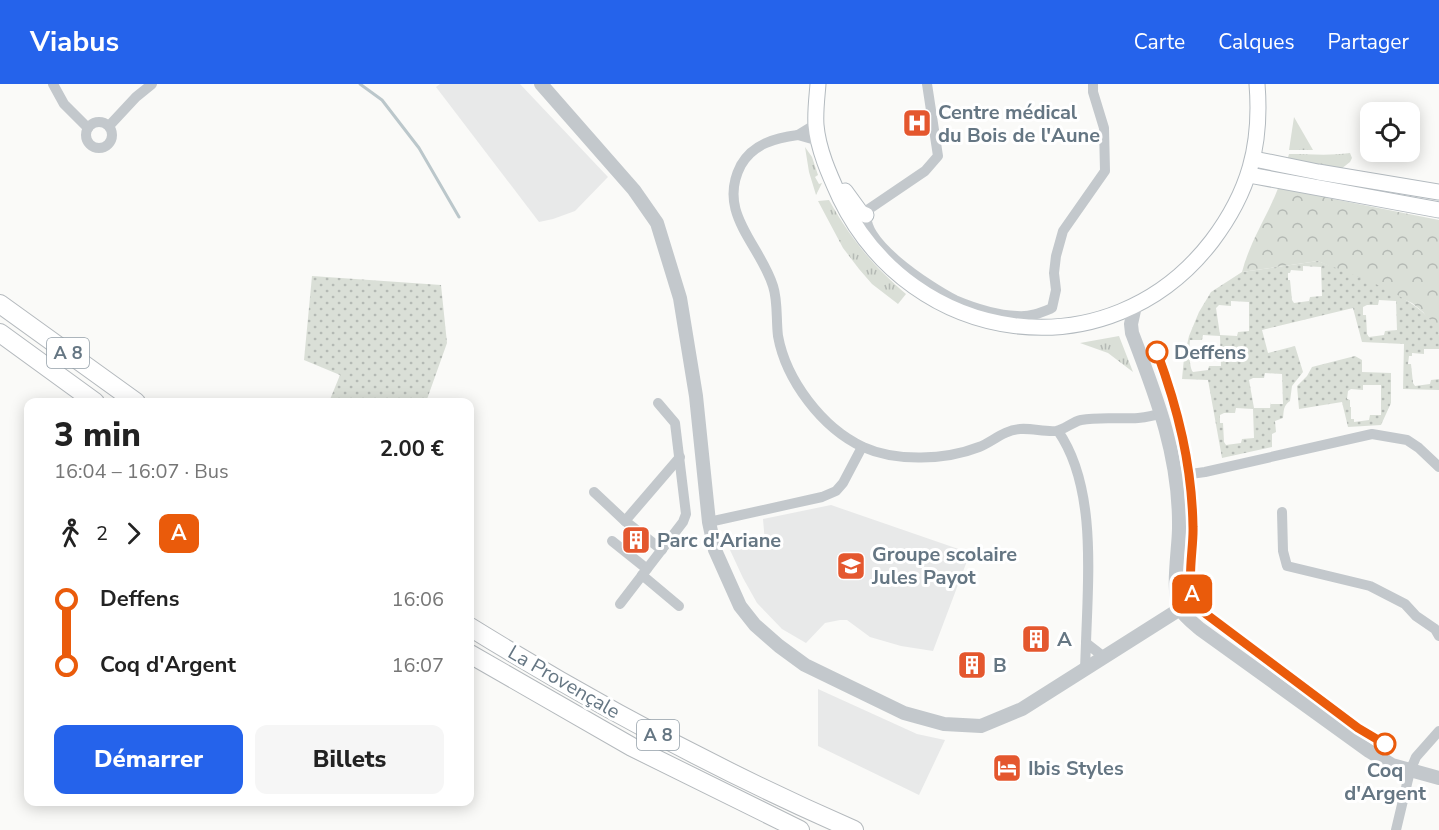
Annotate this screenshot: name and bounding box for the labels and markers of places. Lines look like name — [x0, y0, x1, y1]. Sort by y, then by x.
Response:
place label: Centre médical du Bois de l'Aune — [938, 99, 1100, 149]
hospital icon: Centre médical du Bois de l'Aune — [901, 107, 933, 139]
place label: Deffens — [1174, 339, 1246, 366]
marker: Deffens — [1146, 341, 1168, 363]
building icon: Parc d'Ariane — [620, 524, 652, 556]
place label: Parc d'Ariane — [657, 527, 781, 554]
place label: Groupe scolaire Jules Payot — [871, 541, 1017, 591]
school or university icon: Groupe scolaire Jules Payot — [835, 550, 867, 582]
line badge: A — [1172, 574, 1212, 614]
building icon: A — [1020, 623, 1052, 655]
place label: A — [1057, 626, 1072, 653]
building icon: B — [956, 649, 988, 681]
place label: B — [993, 652, 1007, 679]
marker: Coq d'Argent — [1374, 733, 1396, 755]
hotel icon: Ibis Styles — [991, 752, 1023, 784]
place label: Ibis Styles — [1028, 755, 1124, 782]
place label: Coq d'Argent — [1344, 757, 1426, 807]

